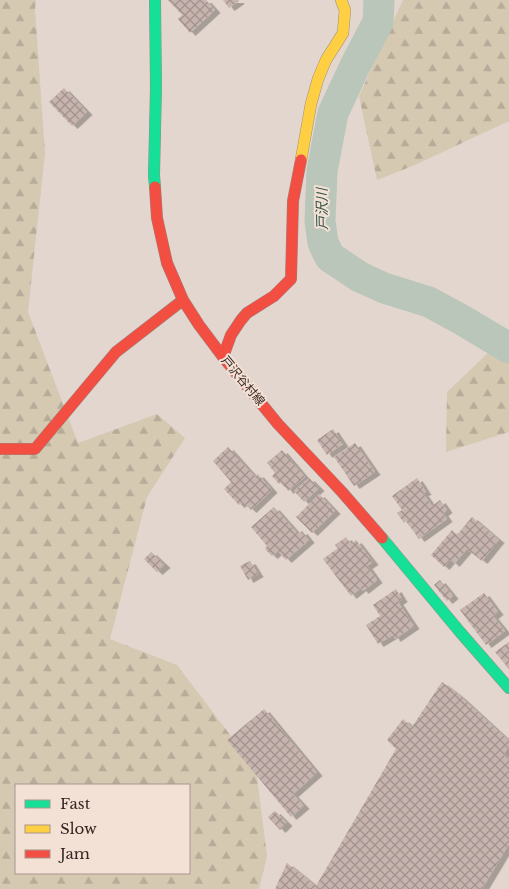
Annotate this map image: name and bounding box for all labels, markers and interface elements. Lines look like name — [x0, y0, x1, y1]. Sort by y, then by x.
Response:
water label: 戸沢川 — [313, 186, 331, 230]
street label: 戸沢谷村線 — [218, 353, 268, 408]
legend — [15, 784, 190, 874]
text: Fast — [60, 794, 91, 813]
text: Slow — [60, 819, 97, 838]
text: Jam — [58, 844, 90, 863]

